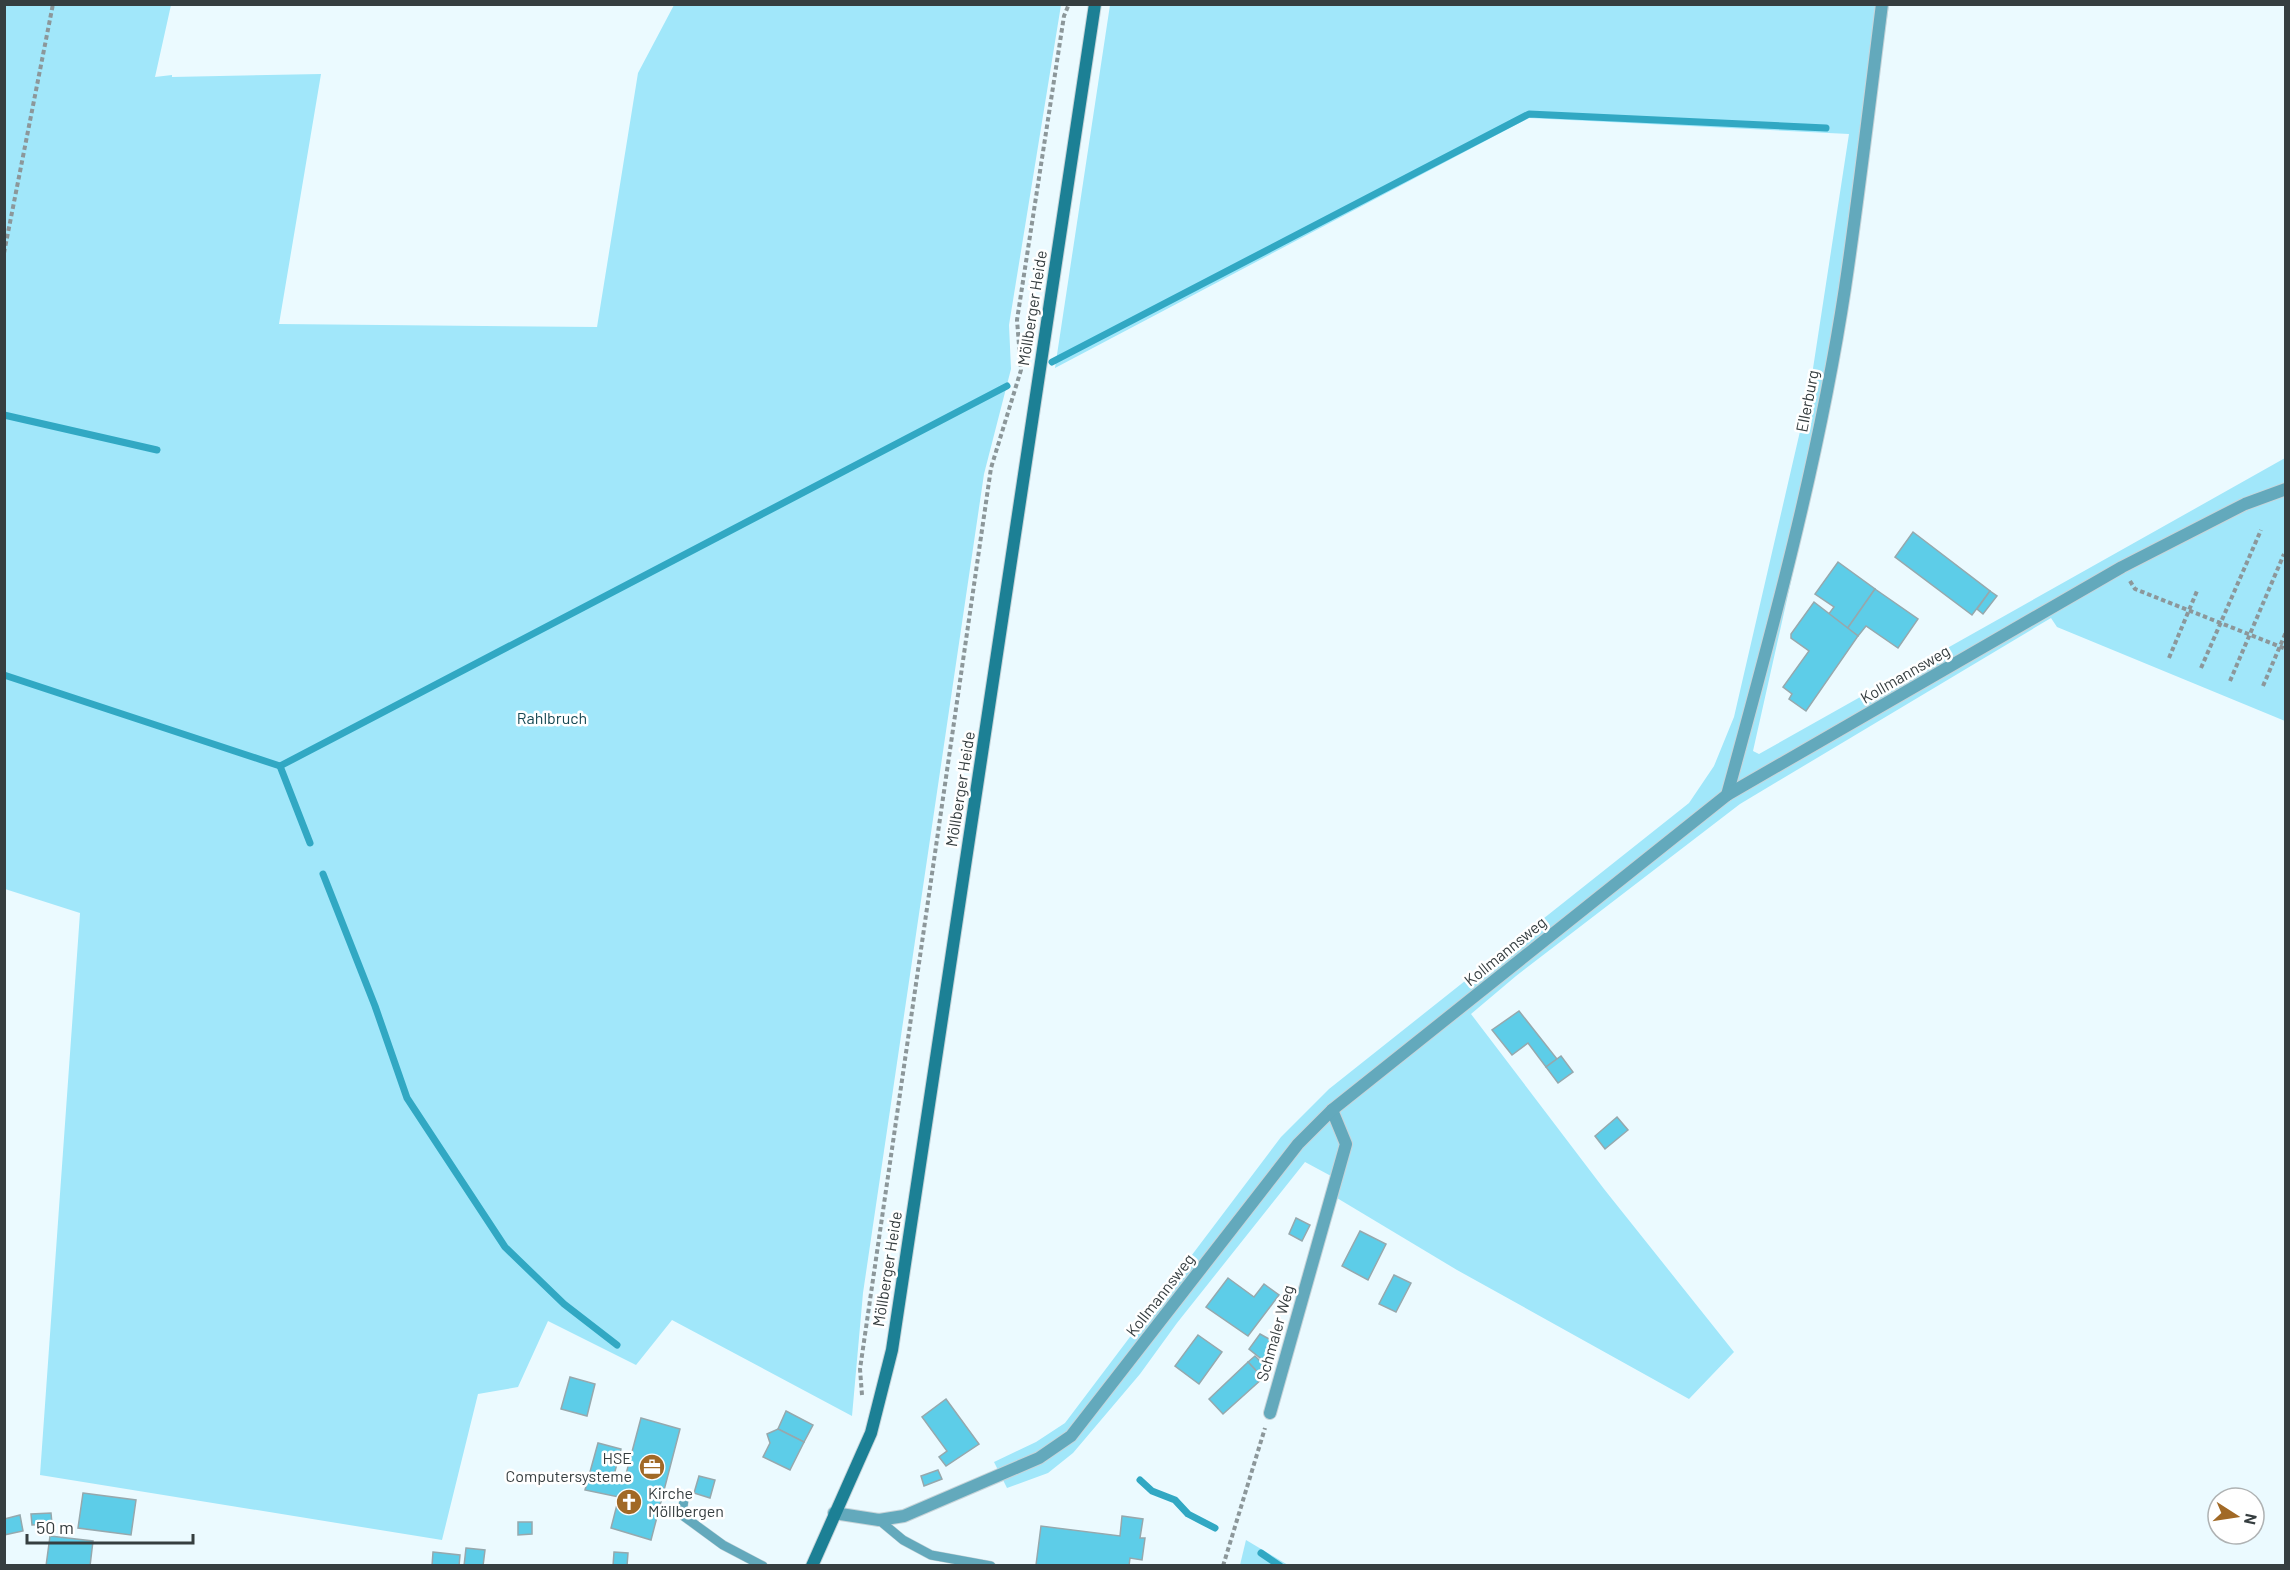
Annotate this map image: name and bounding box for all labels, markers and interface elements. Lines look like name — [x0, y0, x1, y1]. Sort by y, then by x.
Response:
street label: Möllberger Heide — [1013, 249, 1050, 367]
street label: Ellerburg — [1791, 368, 1822, 434]
street label: Kollmannsweg — [1857, 640, 1953, 707]
park label: Rahlbruch — [517, 708, 587, 727]
street label: Möllberger Heide — [941, 730, 978, 848]
street label: Kollmannsweg — [1460, 912, 1549, 989]
street label: Möllberger Heide — [868, 1210, 905, 1328]
street label: Kollmannsweg — [1121, 1250, 1198, 1340]
street label: Schmaler Weg — [1252, 1283, 1297, 1383]
place label: HSE Computersysteme — [506, 1448, 632, 1485]
office icon: HSE Computersysteme — [637, 1452, 667, 1482]
place label: Kirche Möllbergen — [648, 1483, 724, 1520]
north arrow — [2206, 1486, 2266, 1546]
church icon: Kirche Möllbergen — [614, 1487, 644, 1517]
scale bar — [27, 1507, 194, 1545]
text: N — [2241, 1512, 2262, 1526]
text: 50 m — [36, 1516, 74, 1538]

